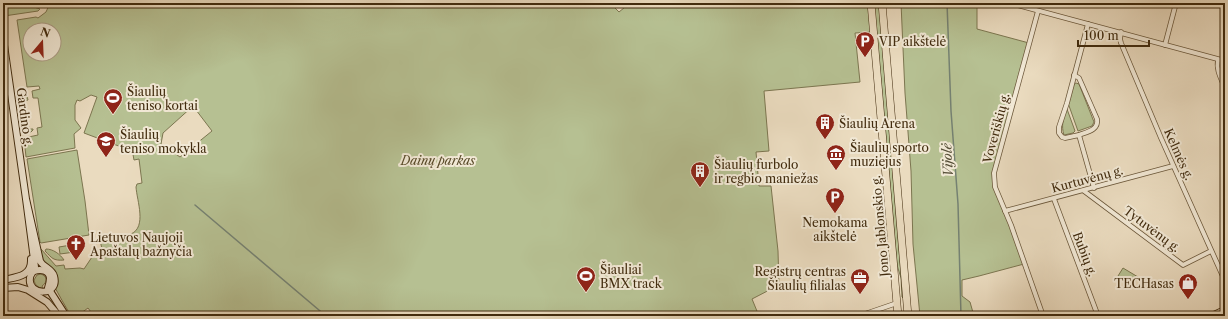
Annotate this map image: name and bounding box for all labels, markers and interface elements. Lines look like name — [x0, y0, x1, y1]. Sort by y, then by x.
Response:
north arrow — [22, 22, 62, 62]
scale bar — [1078, 22, 1149, 48]
text: N — [38, 24, 52, 41]
text: 100 m — [1084, 28, 1119, 43]
parking icon: VIP aikštelė — [854, 30, 876, 58]
place label: VIP aikštelė — [878, 34, 947, 49]
place label: Šiaulių teniso kortai — [127, 83, 198, 113]
street label: Gardino g. — [13, 87, 37, 147]
sports icon: Šiaulių teniso kortai — [102, 87, 124, 115]
street label: Voveriškių g. — [979, 91, 1013, 166]
building icon: Šiaulių Arena — [814, 112, 836, 140]
place label: Šiaulių Arena — [839, 115, 916, 131]
place label: Šiaulių teniso mokykla — [120, 126, 207, 156]
street label: Kelmės g. — [1161, 126, 1197, 182]
school or university icon: Šiaulių teniso mokykla — [95, 130, 117, 158]
place label: Šiaulių sporto muziejus — [850, 139, 929, 169]
water label: Vijolė — [938, 142, 956, 177]
museum icon: Šiaulių sporto muziejus — [825, 143, 847, 171]
park label: Dainų parkas — [400, 153, 476, 168]
place label: Šiaulių furbolo ir regbio maniežas — [714, 156, 818, 186]
building icon: Šiaulių furbolo ir regbio maniežas — [689, 160, 711, 188]
street label: Kurtuvėnų g. — [1050, 162, 1124, 196]
street label: Jono Jablonskio g. — [868, 175, 892, 279]
parking icon: Nemokama aikštelė — [824, 186, 846, 214]
street label: Tytuvėnų g. — [1121, 203, 1183, 255]
place label: Nemokama aikštelė — [802, 215, 868, 244]
place label: Lietuvos Naujoji Apaštalų bažnyčia — [89, 230, 193, 259]
street label: Bubių g. — [1070, 230, 1100, 278]
church icon: Lietuvos Naujoji Apaštalų bažnyčia — [65, 233, 87, 261]
place label: Šiauliai BMX track — [600, 261, 663, 291]
place label: Registrų centras Šiaulių filialas — [754, 264, 846, 293]
sports icon: Šiauliai BMX track — [575, 265, 597, 293]
office icon: Registrų centras Šiaulių filialas — [849, 267, 871, 295]
shop icon: TECHasas — [1177, 272, 1199, 300]
place label: TECHasas — [1114, 276, 1174, 291]

